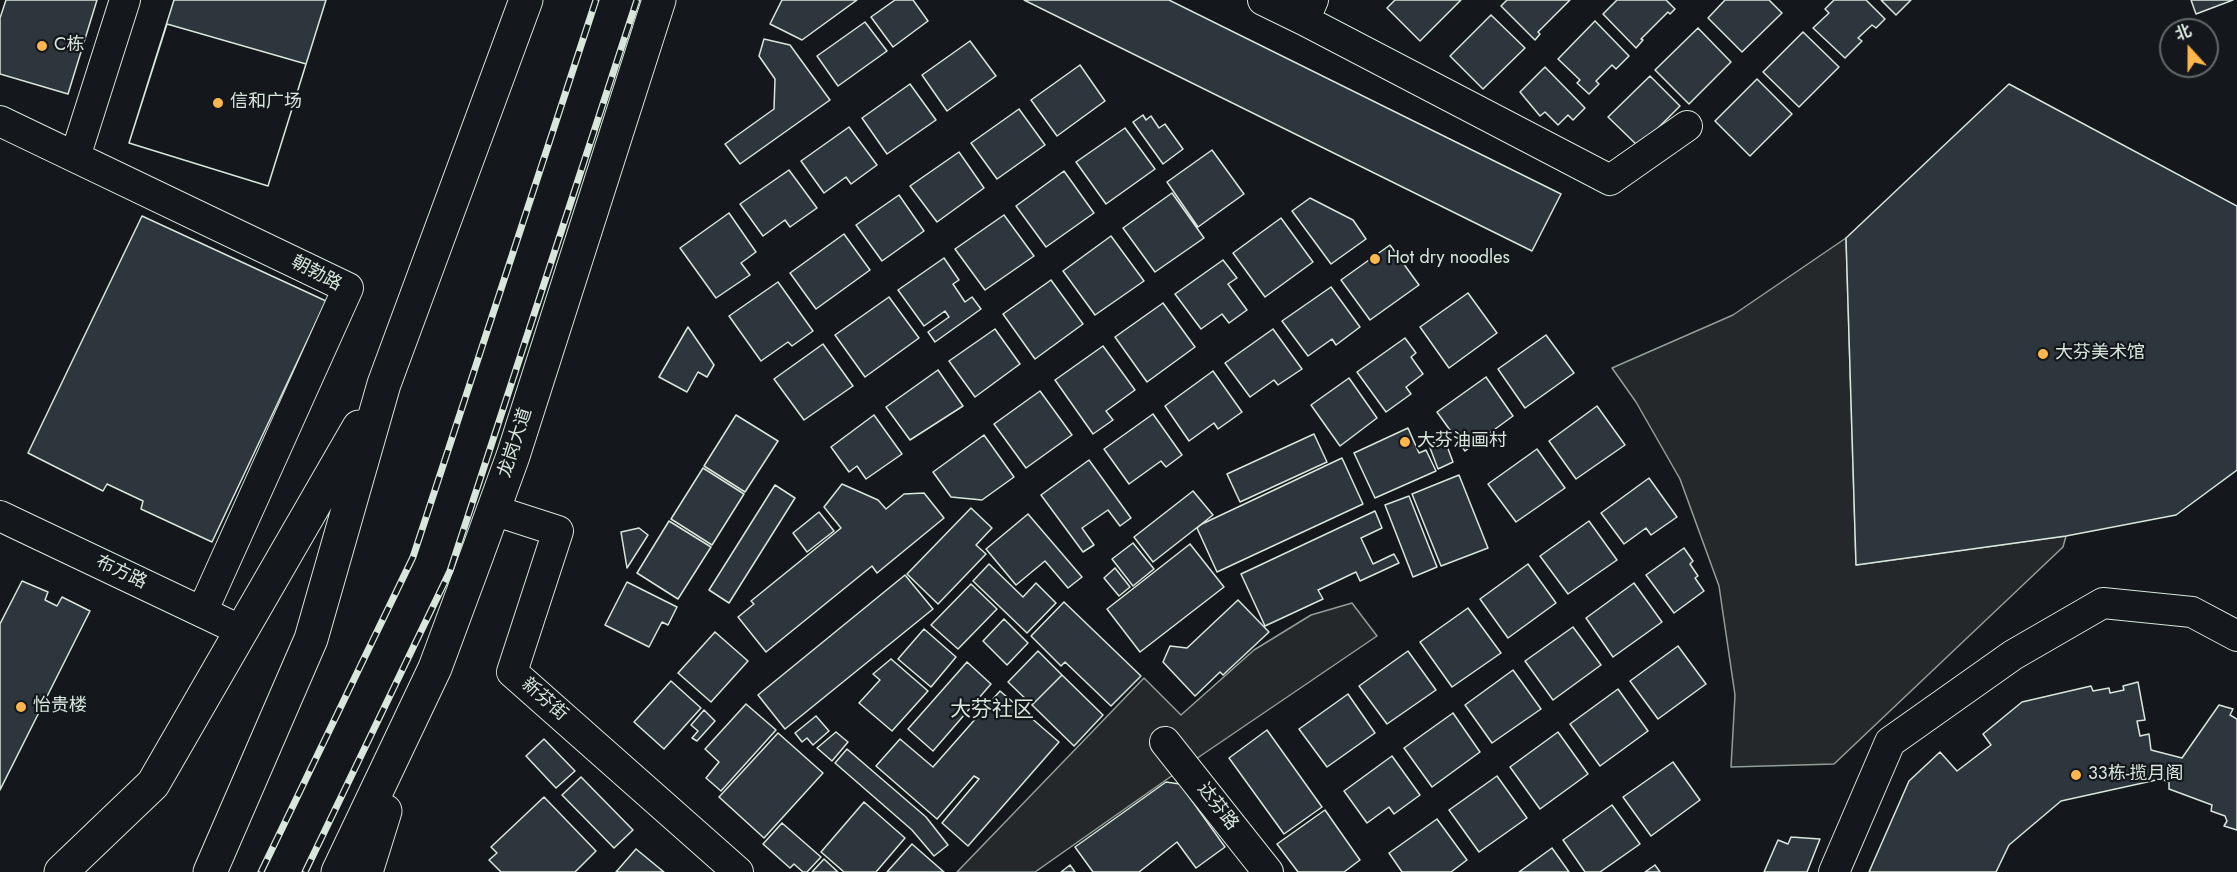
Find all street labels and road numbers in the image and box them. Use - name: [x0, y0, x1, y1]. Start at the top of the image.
- street label: 朝勃路: [287, 252, 345, 296]
- street label: 龙岗大道: [495, 405, 537, 481]
- street label: 布方路: [92, 552, 150, 594]
- street label: 新芬街: [517, 674, 571, 726]
- street label: 达芬路: [1192, 779, 1242, 835]

